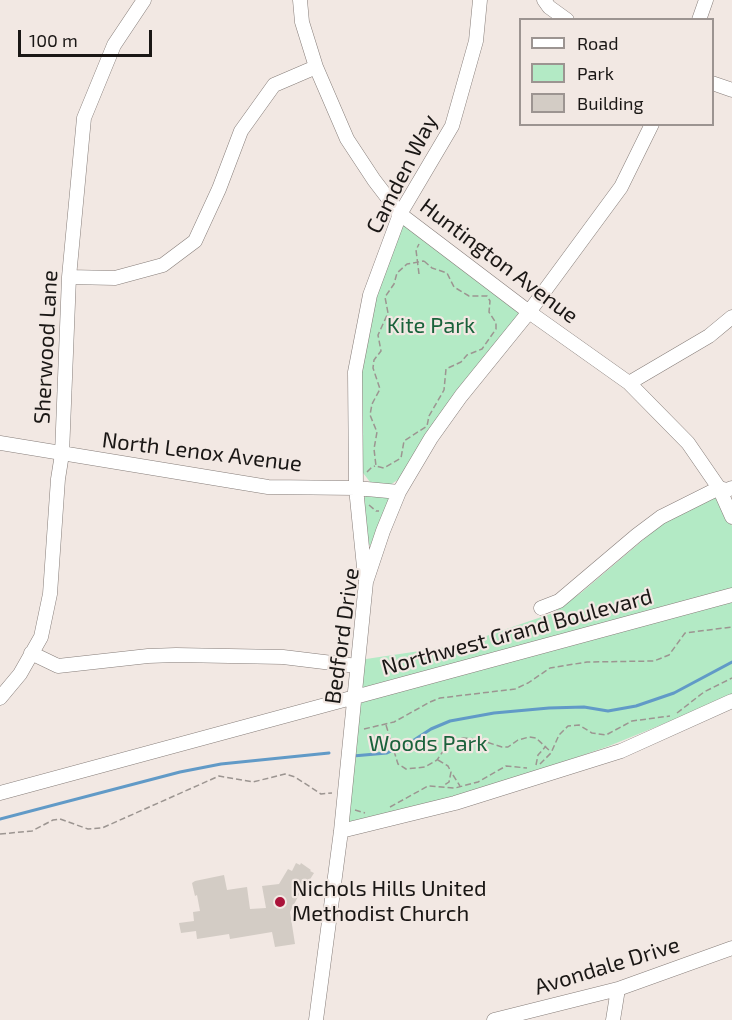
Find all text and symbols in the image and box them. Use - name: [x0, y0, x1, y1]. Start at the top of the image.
- scale bar: [21, 18, 154, 56]
- legend: [519, 18, 714, 126]
- text: 100 m: [29, 29, 78, 51]
- text: Road: [577, 32, 618, 54]
- text: Park: [577, 62, 614, 84]
- text: Building: [577, 92, 644, 114]
- street label: Camden Way: [361, 110, 443, 238]
- street label: Huntington Avenue: [415, 193, 583, 329]
- street label: Sherwood Lane: [29, 269, 63, 425]
- park label: Kite Park: [387, 313, 475, 339]
- street label: North Lenox Avenue: [101, 427, 303, 477]
- street label: Bedford Drive: [319, 566, 365, 706]
- street label: Northwest Grand Boulevard: [379, 583, 655, 681]
- park label: Woods Park: [368, 731, 488, 757]
- place label: Nichols Hills United Methodist Church: [292, 876, 487, 927]
- marker: Nichols Hills United Methodist Church: [273, 895, 287, 909]
- street label: Avondale Drive: [531, 931, 683, 1001]

